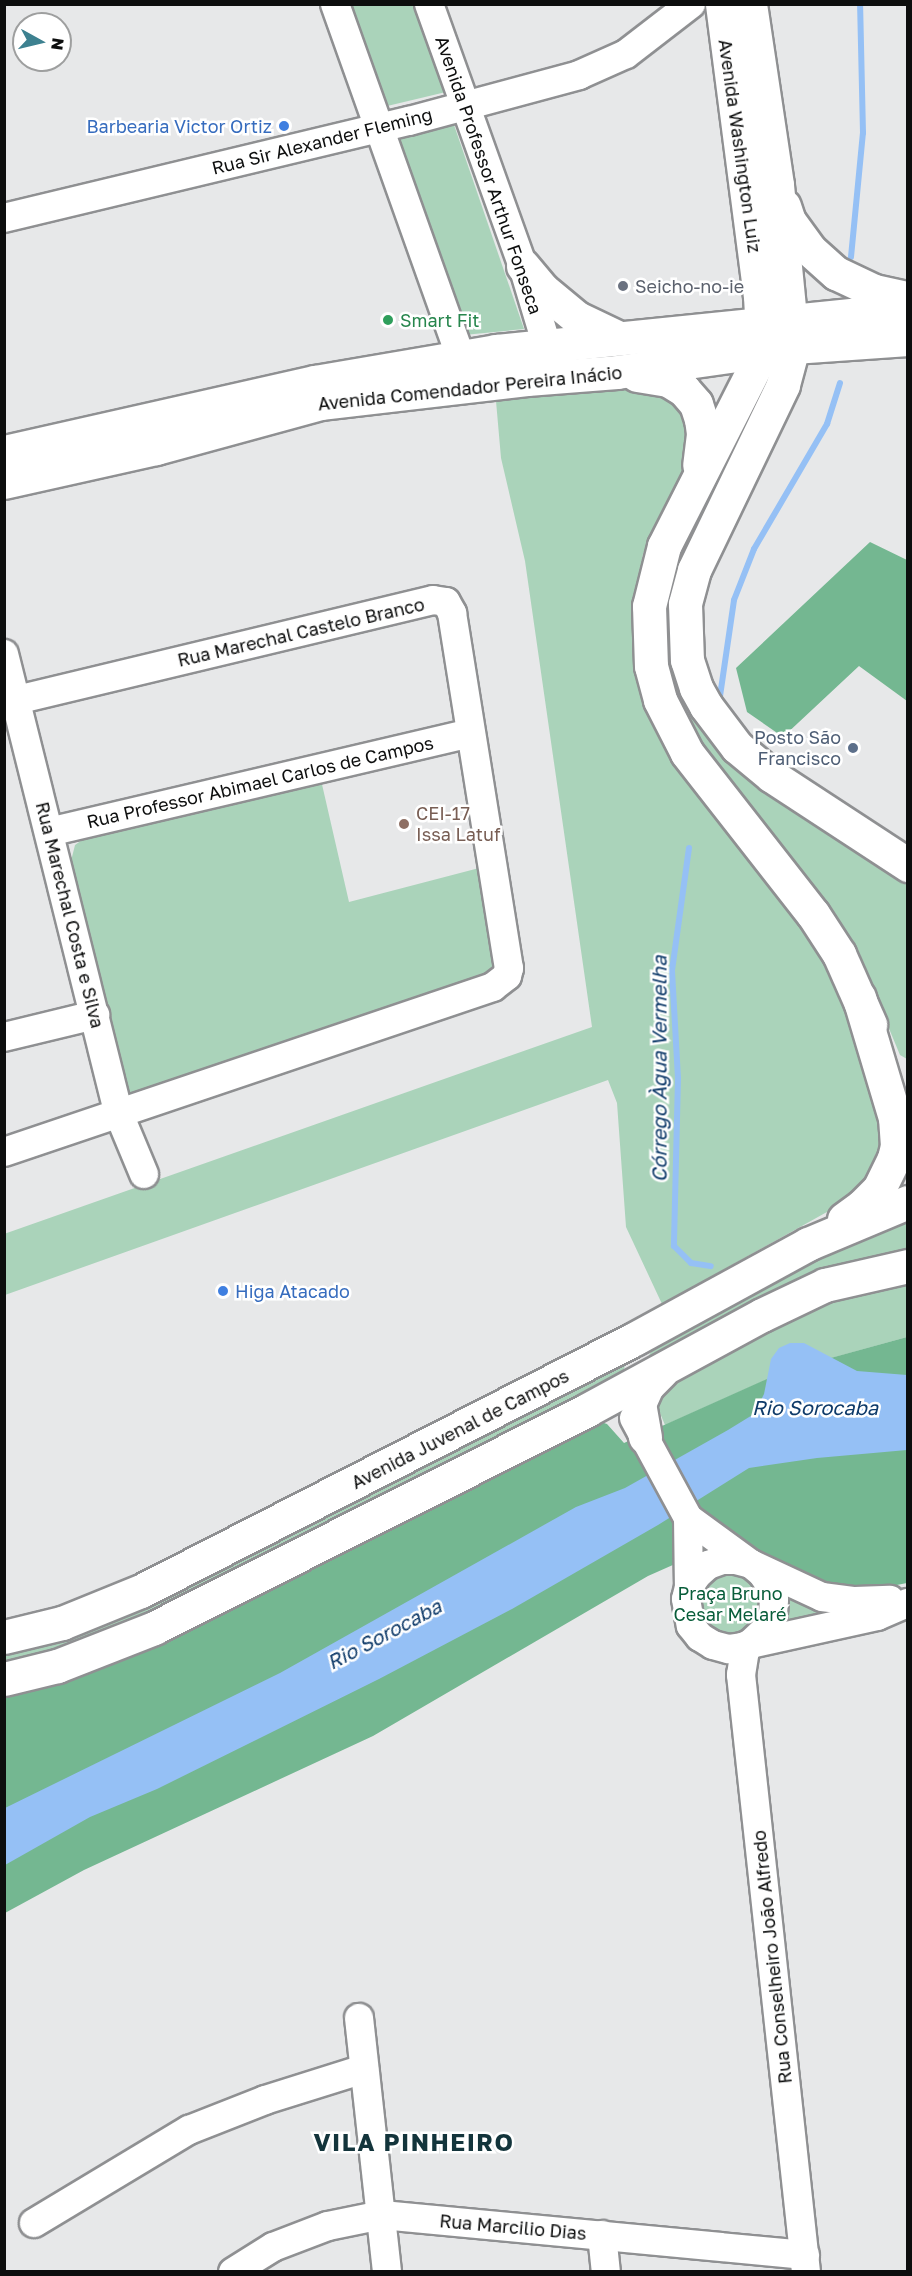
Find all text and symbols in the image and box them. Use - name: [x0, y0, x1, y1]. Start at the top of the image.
- north arrow: [12, 12, 72, 72]
- street label: Avenida Professor Arthur Fonseca: [431, 33, 547, 317]
- text: N: [47, 37, 69, 52]
- street label: Avenida Washington Luiz: [714, 38, 766, 254]
- street label: Rua Sir Alexander Fleming: [210, 103, 434, 179]
- place label: Barbearia Victor Ortiz: [86, 115, 272, 137]
- marker: Barbearia Victor Ortiz: [277, 119, 291, 133]
- place label: Seicho-no-ie: [635, 275, 744, 297]
- marker: Seicho-no-ie: [616, 279, 630, 293]
- place label: Smart Fit: [400, 309, 479, 331]
- marker: Smart Fit: [381, 313, 395, 327]
- street label: Avenida Comendador Pereira Inácio: [317, 361, 623, 415]
- street label: Rua Marechal Castelo Branco: [175, 593, 427, 671]
- place label: Posto São Francisco: [754, 727, 841, 770]
- street label: Rua Professor Abimael Carlos de Campos: [84, 732, 436, 832]
- marker: Posto São Francisco: [846, 741, 860, 755]
- street label: Rua Marechal Costa e Silva: [31, 800, 109, 1030]
- place label: CEI-17 Issa Latuf: [416, 803, 500, 846]
- marker: CEI-17 Issa Latuf: [397, 817, 411, 831]
- water label: Córrego Àgua Vermelha: [647, 956, 671, 1182]
- place label: Higa Atacado: [235, 1280, 350, 1302]
- marker: Higa Atacado: [216, 1284, 230, 1298]
- street label: Avenida Juvenal de Campos: [348, 1365, 572, 1493]
- water label: Rio Sorocaba: [752, 1395, 878, 1419]
- park label: Praça Bruno Cesar Melaré: [673, 1583, 787, 1626]
- water label: Rio Sorocaba: [323, 1594, 445, 1674]
- street label: Rua Conselheiro João Alfredo: [748, 1829, 796, 2085]
- district label: VILA PINHEIRO: [314, 2128, 514, 2156]
- street label: Rua Marcilio Dias: [439, 2210, 587, 2244]

